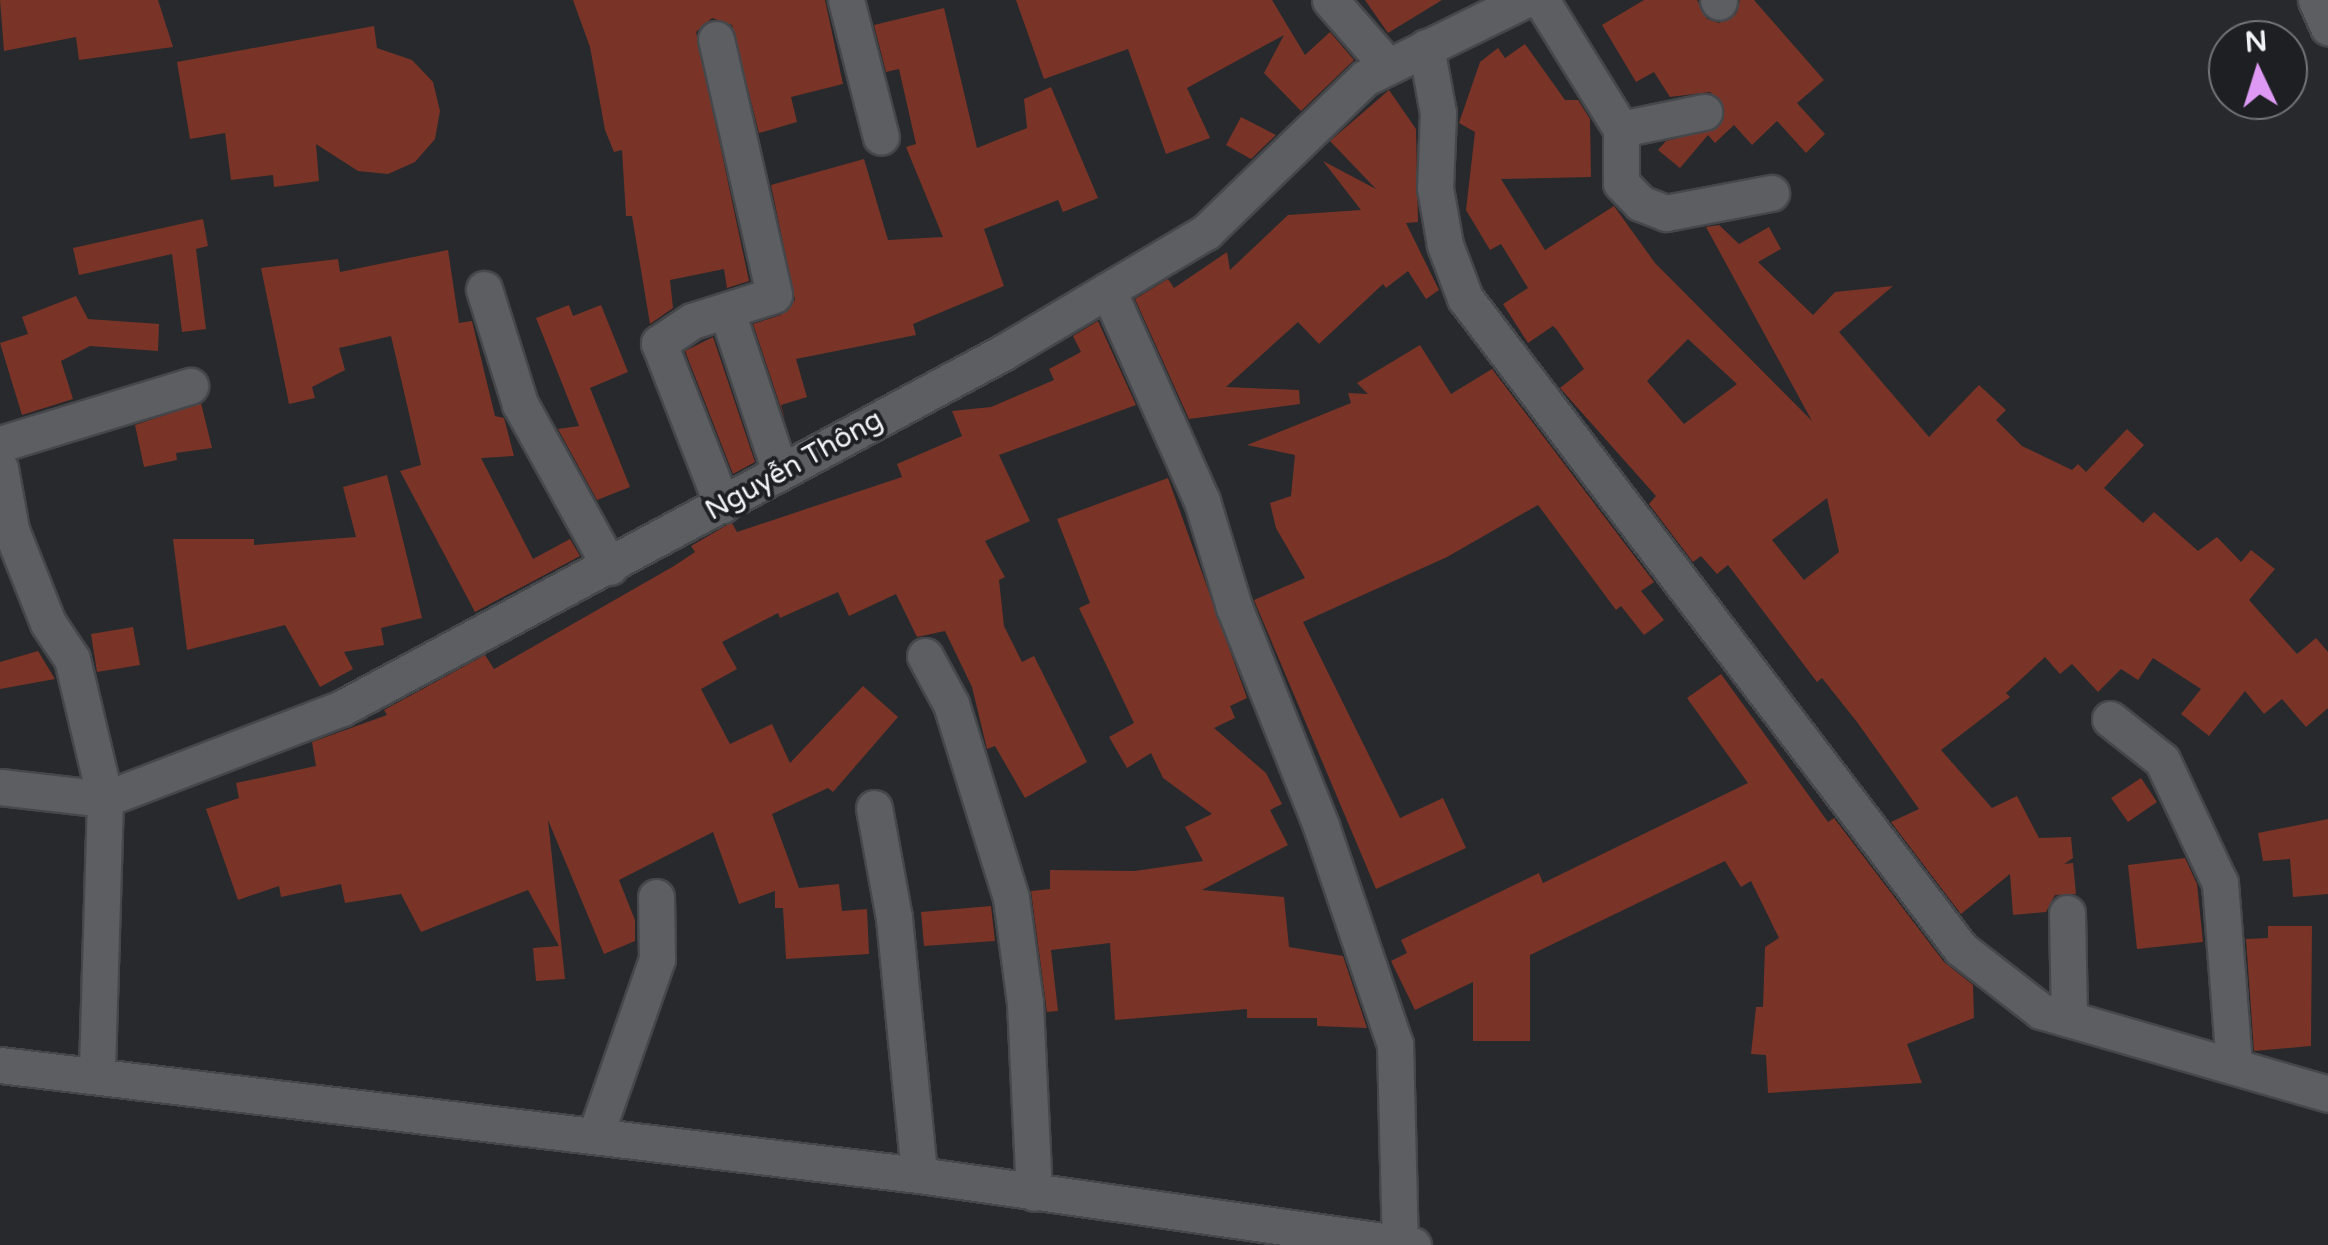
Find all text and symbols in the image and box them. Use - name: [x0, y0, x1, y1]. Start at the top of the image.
- north arrow: [2208, 20, 2308, 120]
- text: N: [2244, 24, 2268, 60]
- street label: Nguyễn Thông: [699, 402, 889, 528]

